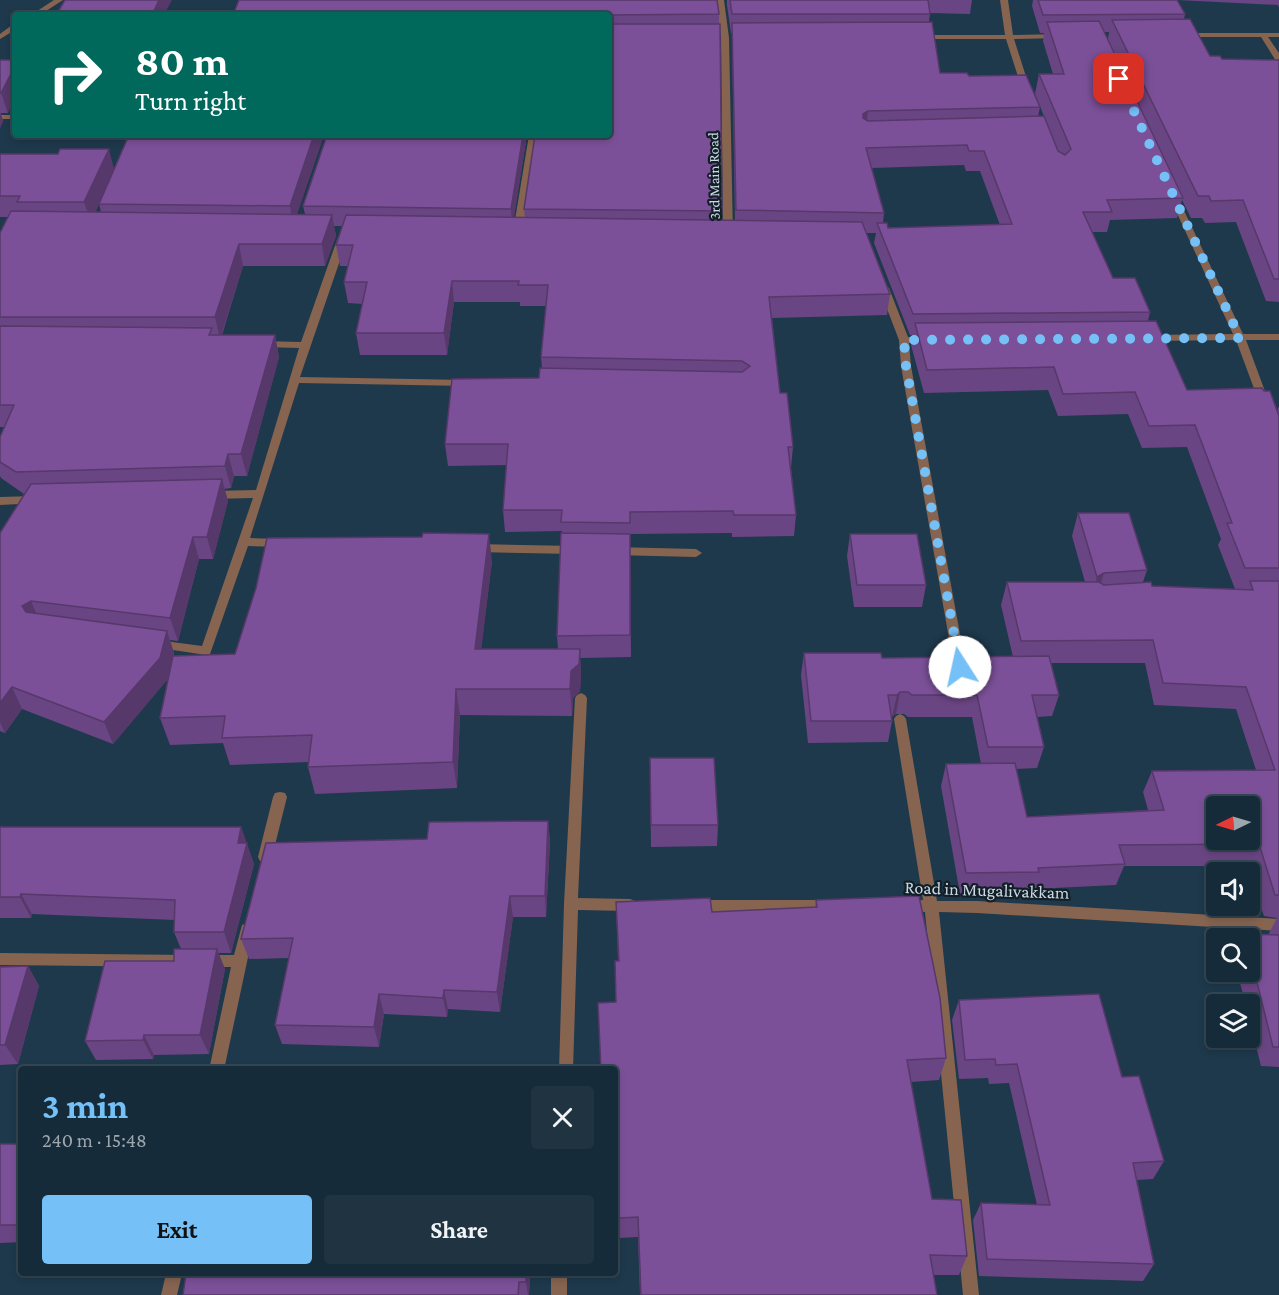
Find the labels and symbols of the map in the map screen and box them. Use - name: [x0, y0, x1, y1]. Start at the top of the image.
- pin: [1093, 53, 1144, 104]
- street label: 3rd Main Road: [705, 132, 723, 220]
- position arrow: [928, 635, 992, 699]
- north arrow: [1206, 796, 1260, 850]
- street label: Road in Mugalivakkam: [904, 877, 1070, 903]

